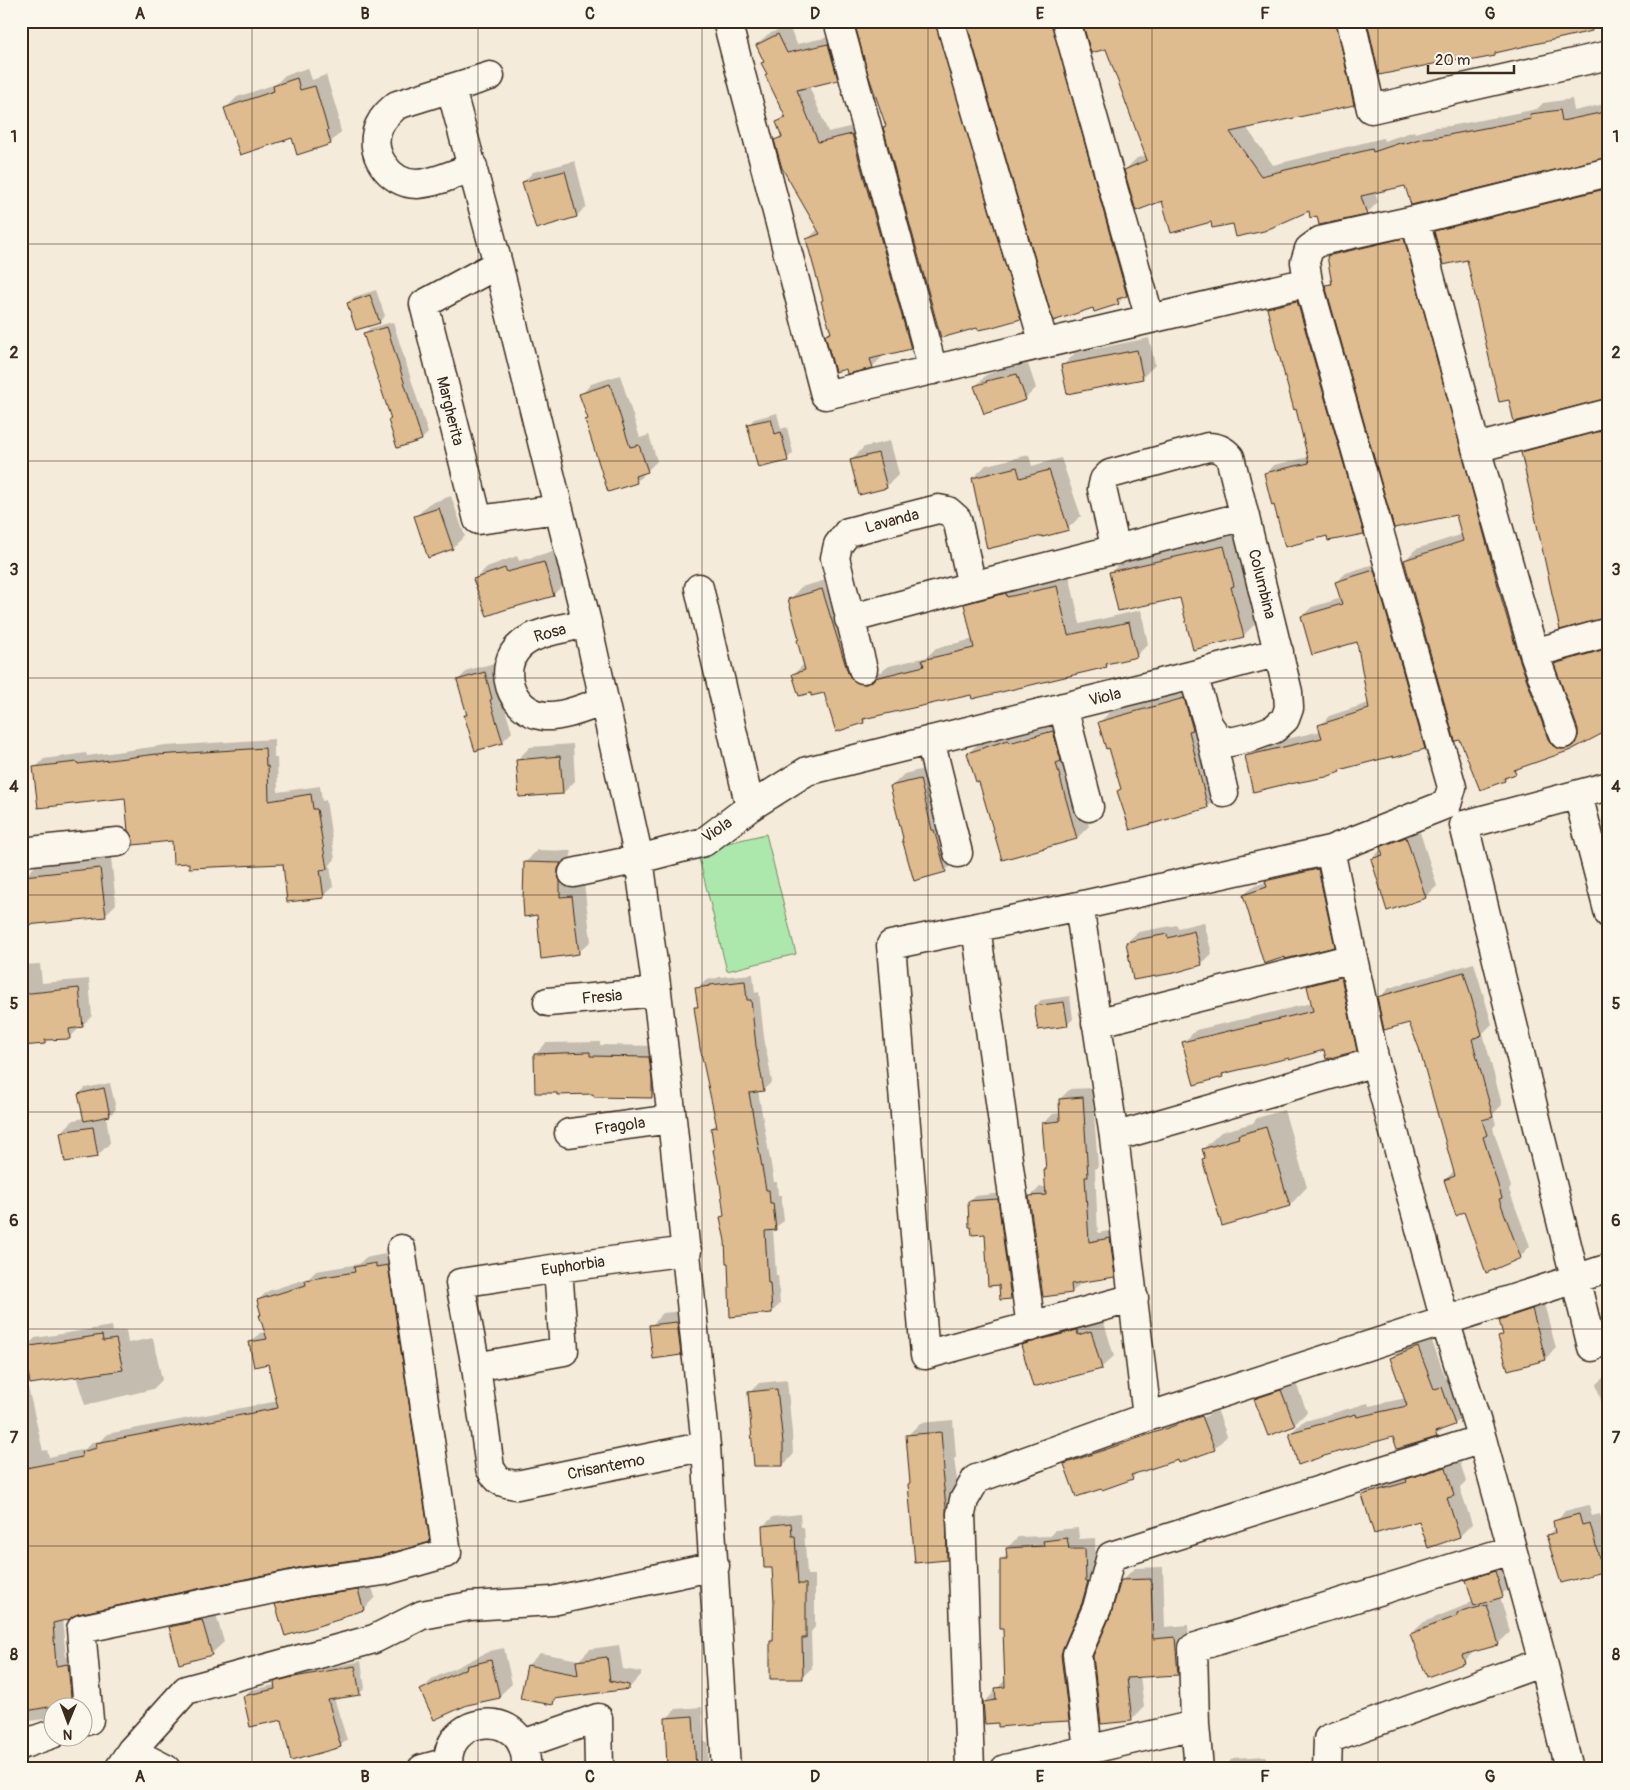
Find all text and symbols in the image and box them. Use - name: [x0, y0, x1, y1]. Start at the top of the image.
- text: A: [135, 4, 146, 24]
- text: B: [360, 4, 370, 24]
- text: C: [585, 4, 595, 24]
- text: D: [810, 4, 820, 24]
- text: E: [1036, 4, 1045, 24]
- text: F: [1260, 4, 1270, 24]
- text: G: [1485, 4, 1496, 24]
- scale bar: [1428, 42, 1514, 74]
- text: 20 m: [1435, 51, 1470, 70]
- text: 1: [11, 127, 17, 147]
- text: 1: [1613, 127, 1619, 147]
- text: 2: [10, 343, 19, 363]
- text: 2: [1612, 343, 1621, 363]
- street label: Margherita: [432, 374, 468, 448]
- street label: Lavanda: [863, 504, 921, 538]
- street label: Columbina: [1244, 547, 1280, 621]
- text: 3: [10, 560, 19, 580]
- text: 3: [1612, 560, 1621, 580]
- street label: Rosa: [532, 619, 568, 647]
- street label: Viola: [1087, 683, 1123, 711]
- text: 4: [9, 777, 19, 797]
- text: 4: [1611, 777, 1621, 797]
- street label: Viola: [698, 813, 736, 847]
- street label: Fresia: [581, 985, 623, 1009]
- text: 5: [10, 994, 19, 1014]
- text: 5: [1612, 994, 1621, 1014]
- street label: Fragola: [594, 1113, 646, 1139]
- text: 6: [9, 1211, 19, 1231]
- text: 6: [1611, 1211, 1621, 1231]
- street label: Euphorbia: [540, 1252, 606, 1280]
- text: 7: [10, 1428, 19, 1448]
- text: 7: [1612, 1428, 1621, 1448]
- street label: Crisantemo: [566, 1450, 647, 1484]
- text: 8: [10, 1645, 18, 1665]
- text: 8: [1612, 1645, 1620, 1665]
- north arrow: [42, 1698, 92, 1748]
- text: N: [63, 1726, 73, 1743]
- text: A: [135, 1767, 146, 1787]
- text: B: [360, 1767, 370, 1787]
- text: C: [585, 1767, 595, 1787]
- text: D: [810, 1767, 820, 1787]
- text: E: [1036, 1767, 1045, 1787]
- text: F: [1260, 1767, 1270, 1787]
- text: G: [1485, 1767, 1496, 1787]

